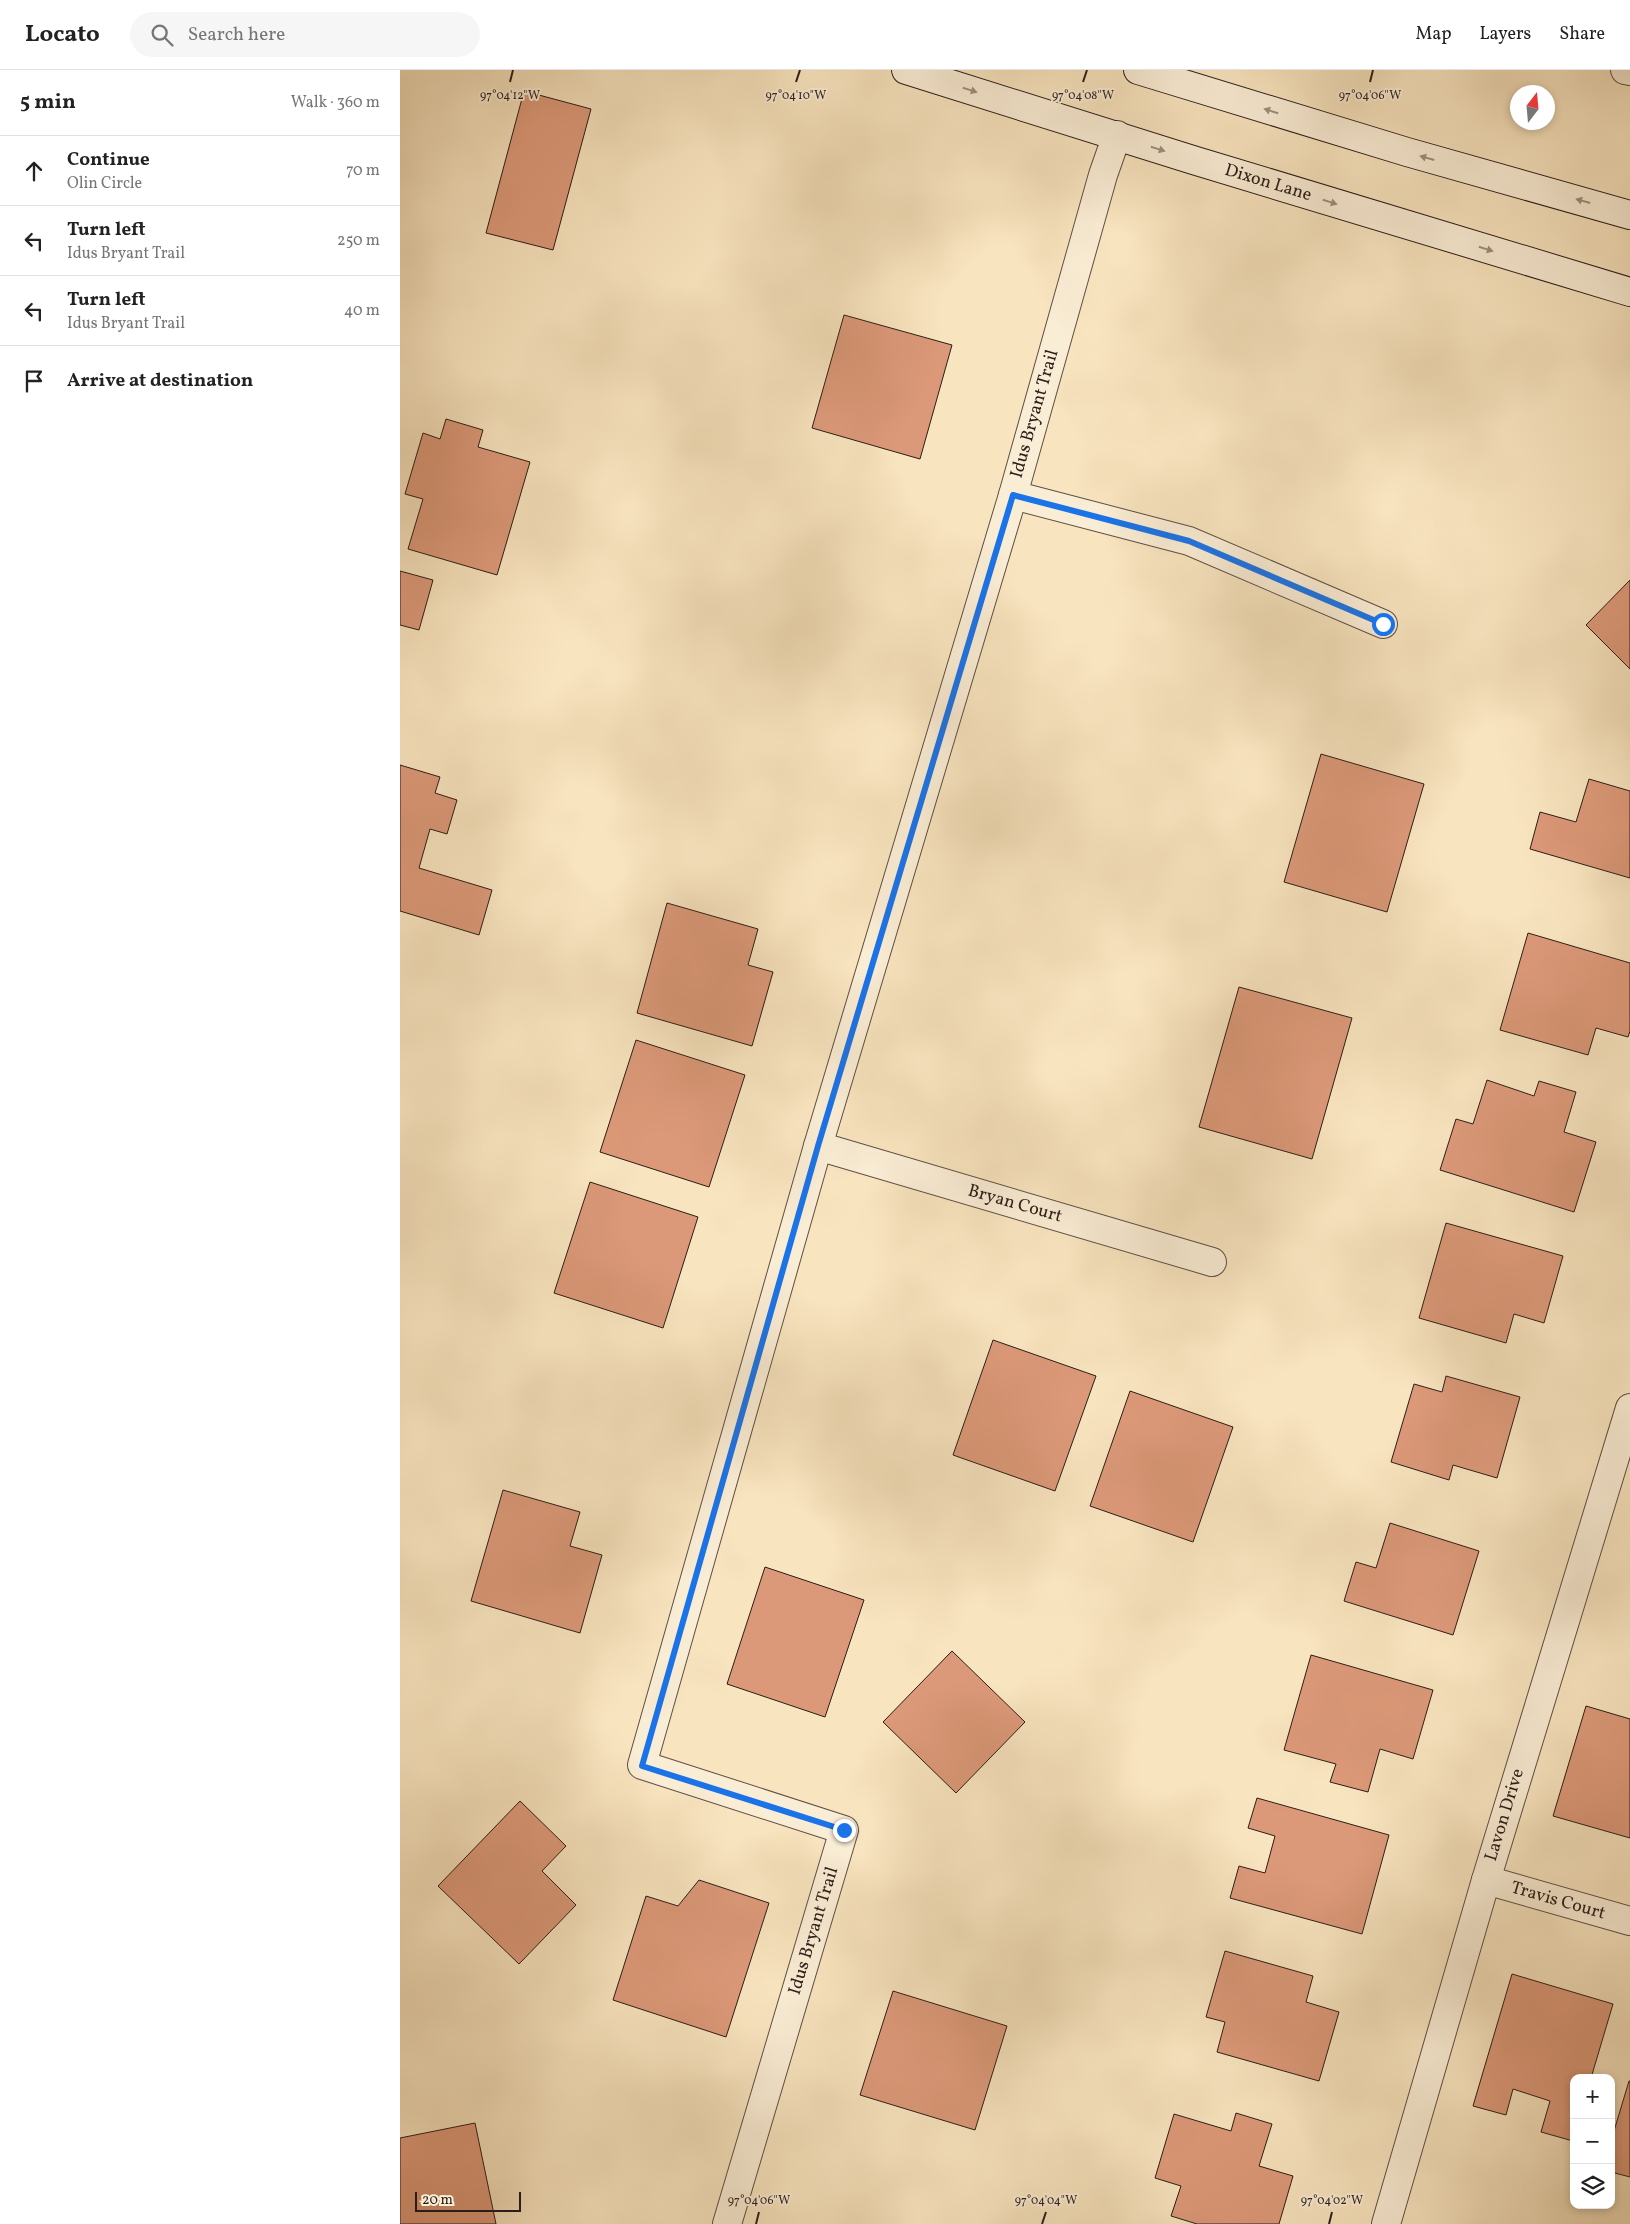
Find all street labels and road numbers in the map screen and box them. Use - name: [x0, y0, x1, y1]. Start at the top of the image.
- street label: Dixon Lane: [1221, 158, 1315, 208]
- street label: Idus Bryant Trail: [1005, 347, 1065, 481]
- street label: Bryan Court: [965, 1179, 1065, 1229]
- street label: Lavon Drive: [1479, 1766, 1531, 1864]
- street label: Idus Bryant Trail: [783, 1864, 845, 1998]
- street label: Travis Court: [1508, 1876, 1608, 1926]

